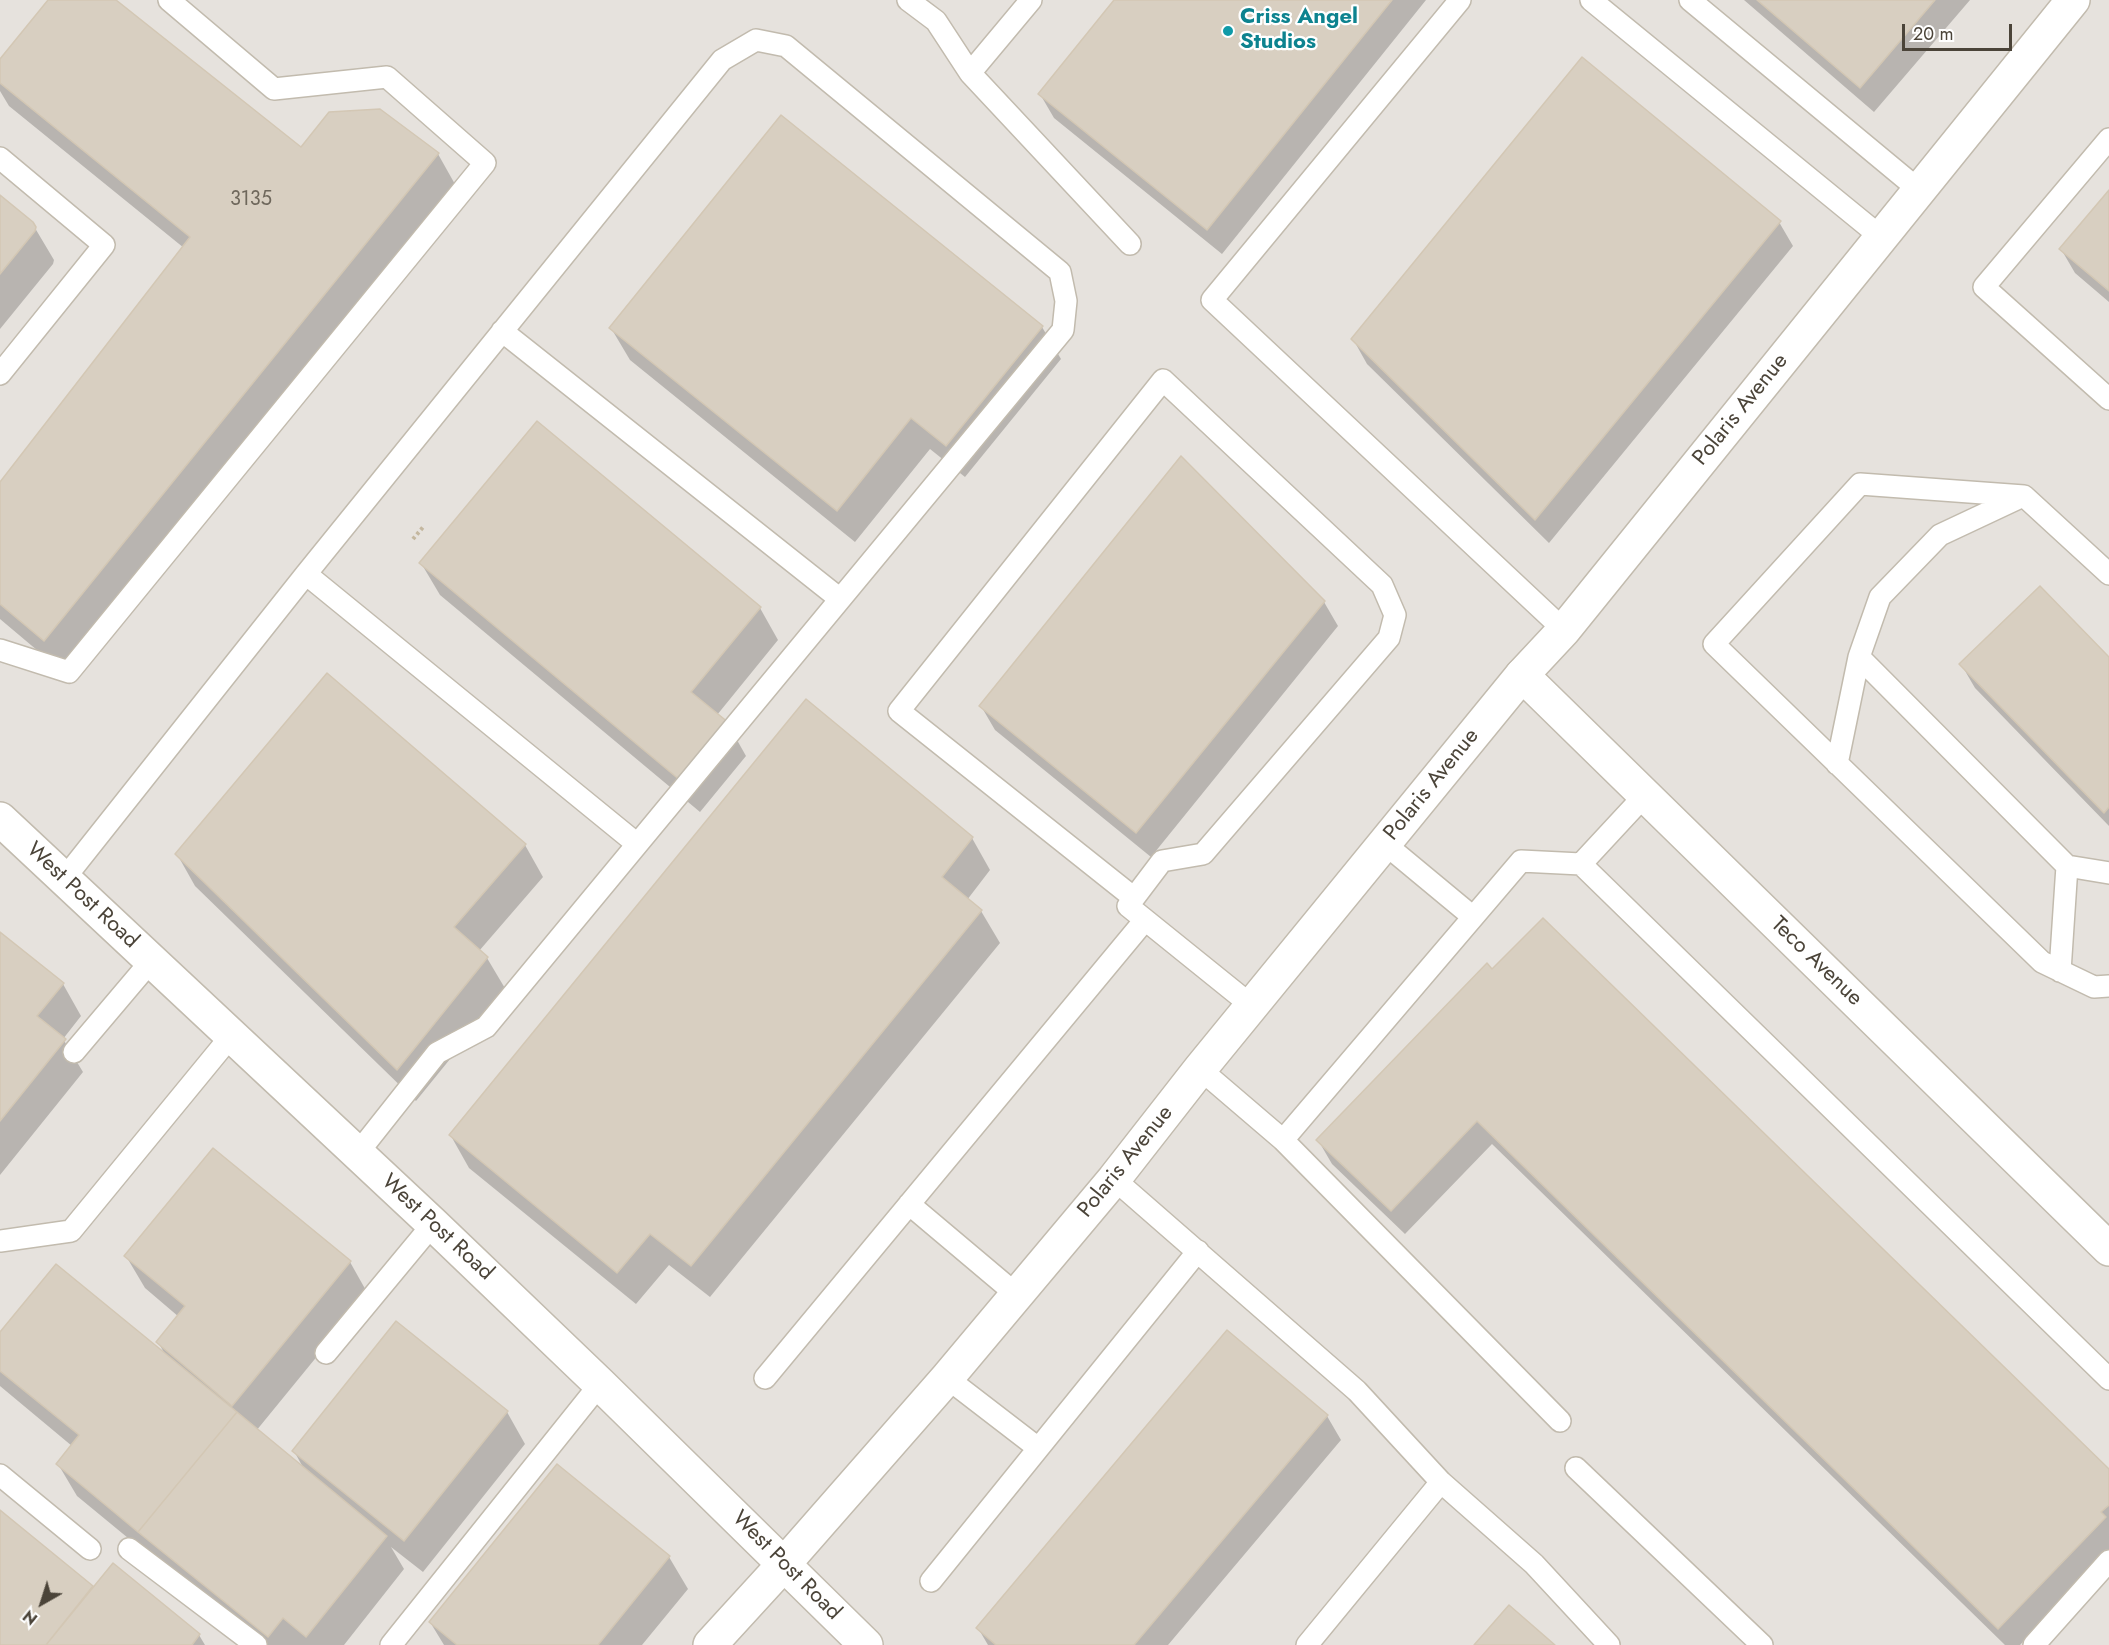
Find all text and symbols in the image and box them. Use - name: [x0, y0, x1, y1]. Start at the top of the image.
- place label: Criss Angel Studios: [1240, 5, 1358, 56]
- scale bar: [1905, 12, 2014, 50]
- text: 20 m: [1913, 21, 1953, 47]
- marker: Criss Angel Studios: [1221, 24, 1235, 38]
- house number: 3135: [230, 188, 272, 212]
- street label: Polaris Avenue: [1688, 349, 1794, 471]
- street label: Polaris Avenue: [1379, 724, 1485, 846]
- street label: West Post Road: [20, 837, 144, 955]
- street label: Teco Avenue: [1765, 912, 1867, 1012]
- street label: Polaris Avenue: [1073, 1101, 1179, 1223]
- street label: West Post Road: [375, 1169, 499, 1287]
- street label: West Post Road: [726, 1506, 846, 1626]
- north arrow: [12, 1573, 72, 1633]
- text: N: [18, 1604, 43, 1630]

